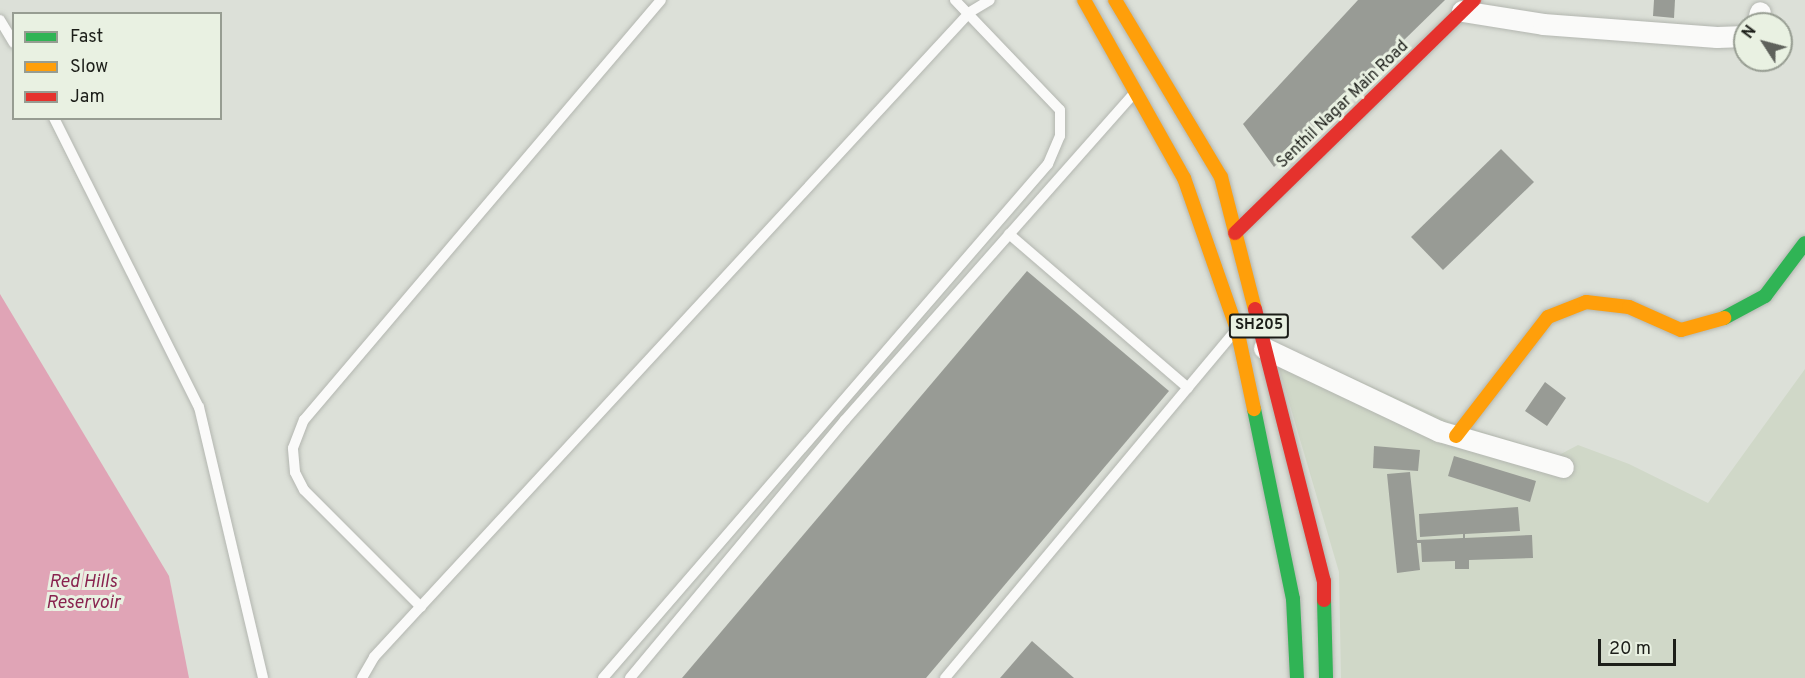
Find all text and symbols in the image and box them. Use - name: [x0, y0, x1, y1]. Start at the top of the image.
- legend: [12, 12, 222, 120]
- north arrow: [1733, 12, 1793, 72]
- text: N: [1739, 22, 1762, 43]
- text: Fast: [70, 26, 103, 49]
- street label: Senthil Nagar Main Road: [1273, 37, 1413, 173]
- text: Slow: [70, 56, 108, 79]
- text: Jam: [70, 86, 105, 109]
- road number: SH205: [1228, 314, 1290, 338]
- water label: Red Hills Reservoir: [46, 573, 120, 616]
- scale bar: [1601, 627, 1679, 665]
- text: 20 m: [1609, 638, 1651, 661]

